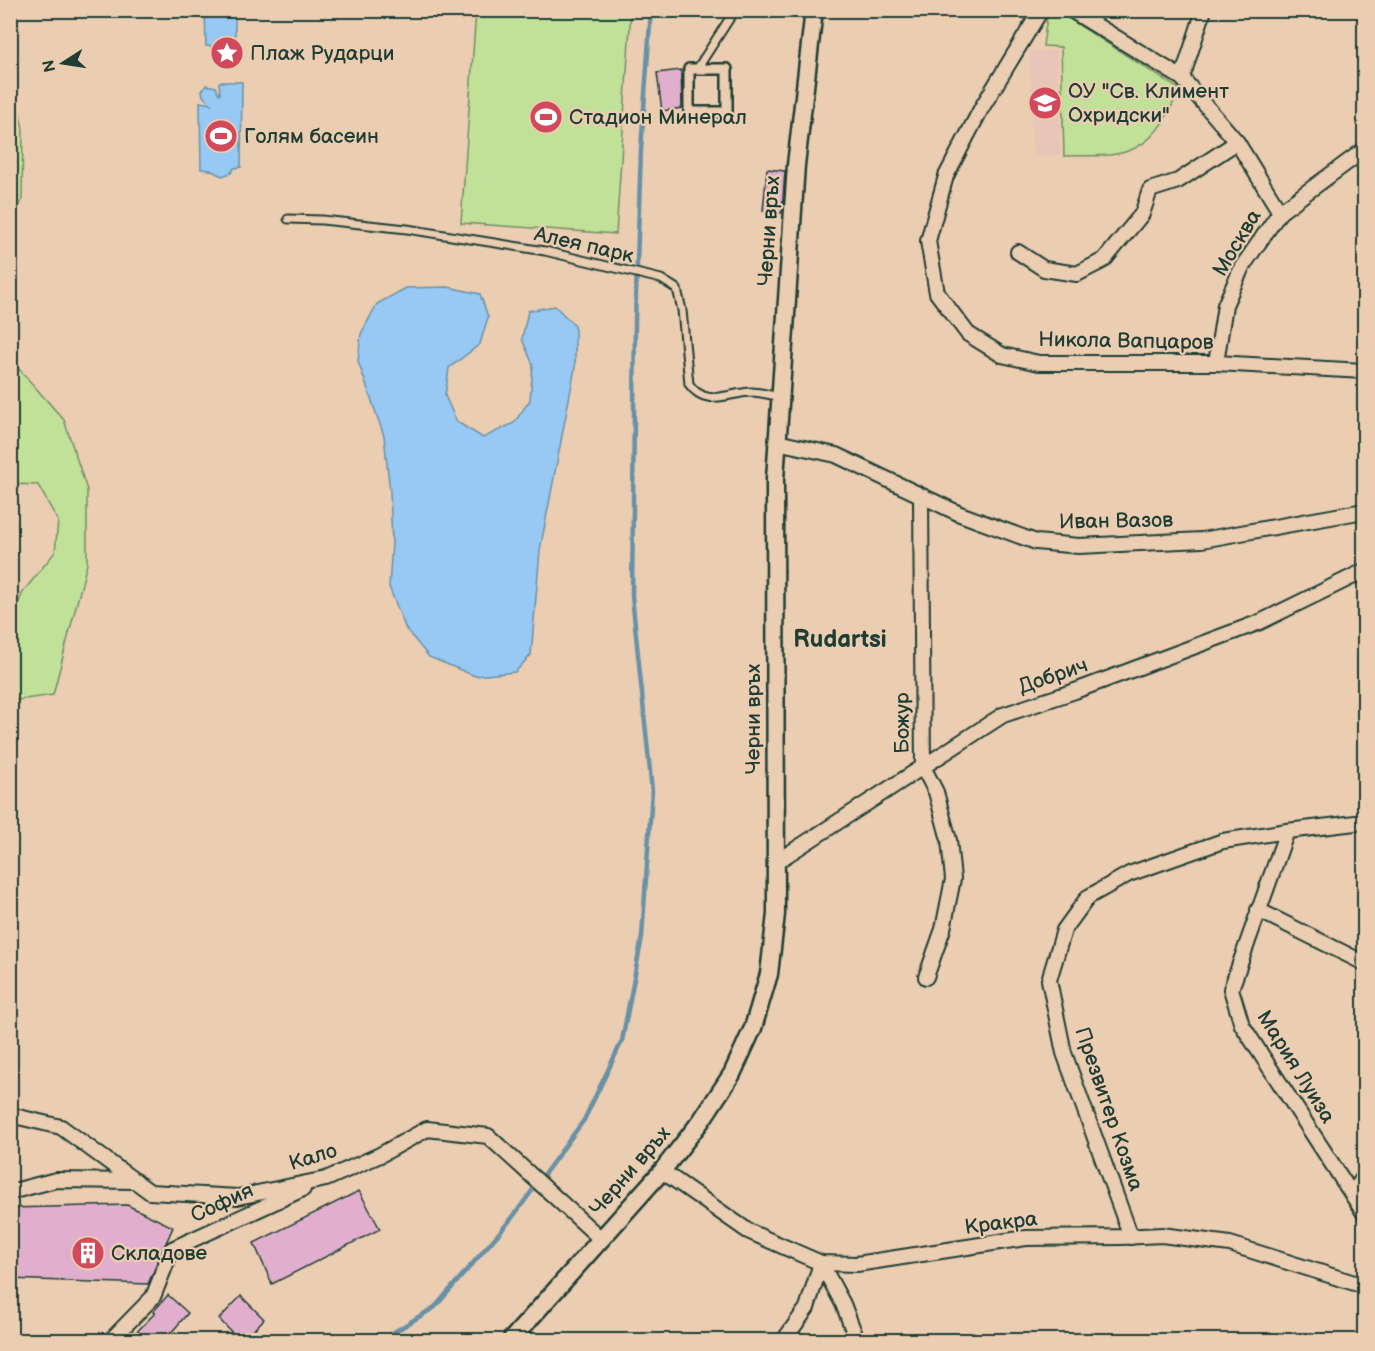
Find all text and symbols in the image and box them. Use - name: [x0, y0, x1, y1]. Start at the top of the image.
- north arrow: [33, 33, 93, 93]
- place icon: Плаж Рударци: [209, 35, 245, 71]
- place label: Плаж Рударци: [250, 41, 394, 66]
- text: N: [39, 58, 60, 74]
- place label: ОУ "Св. Климент Охридски": [1068, 79, 1229, 128]
- school or university icon: ОУ "Св. Климент Охридски": [1027, 85, 1063, 121]
- sports icon: Стадион Минерал: [528, 99, 564, 135]
- place label: Стадион Минерал: [569, 105, 747, 130]
- sports icon: Голям басеин: [203, 118, 239, 154]
- place label: Голям басеин: [244, 124, 379, 149]
- street label: Черни връх: [753, 175, 785, 287]
- street label: Москва: [1207, 205, 1267, 281]
- street label: Алея парк: [531, 221, 636, 269]
- street label: Никола Вапцаров: [1038, 327, 1214, 355]
- street label: Иван Вазов: [1059, 508, 1173, 534]
- district label: Rudartsi: [793, 625, 887, 654]
- street label: Добрич: [1015, 652, 1091, 700]
- street label: Черни връх: [741, 663, 766, 774]
- street label: Божур: [890, 692, 915, 754]
- street label: Мария Луиза: [1251, 1006, 1341, 1128]
- street label: Презвитер Козма: [1069, 1024, 1149, 1195]
- street label: Черни връх: [584, 1121, 676, 1221]
- street label: Кало: [286, 1138, 340, 1176]
- street label: София: [187, 1178, 257, 1228]
- street label: Кракра: [963, 1206, 1039, 1240]
- building icon: Складове: [70, 1235, 106, 1271]
- place label: Складове: [111, 1241, 207, 1266]

